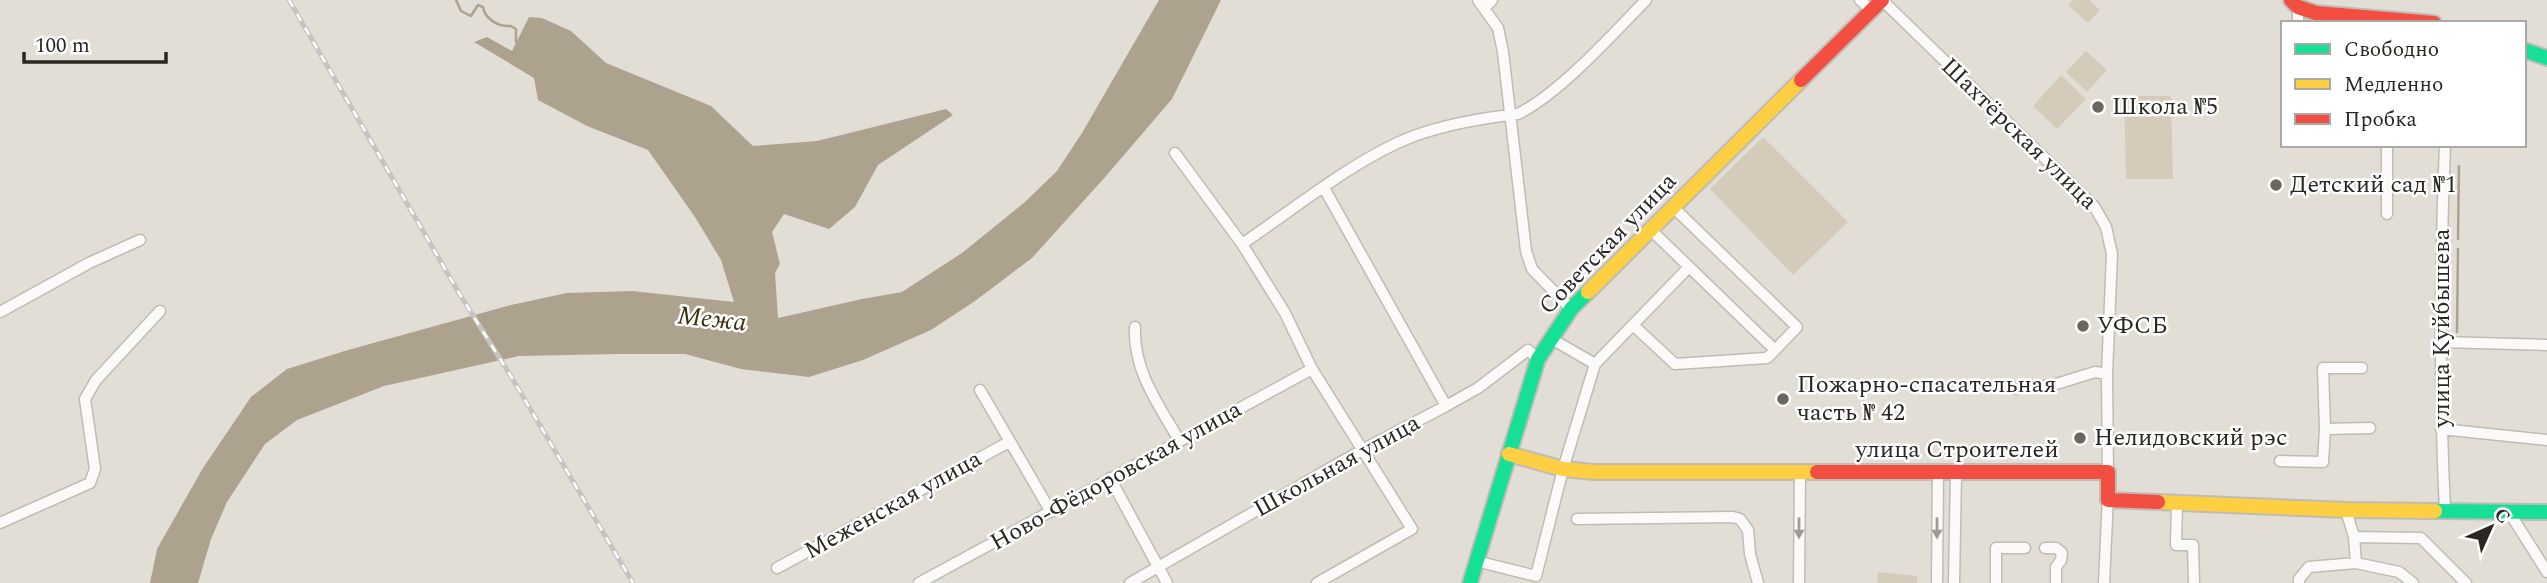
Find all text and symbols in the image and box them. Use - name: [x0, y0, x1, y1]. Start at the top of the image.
- scale bar: [24, 21, 166, 65]
- legend: [2281, 21, 2526, 147]
- text: 100 m: [35, 30, 90, 62]
- text: Свободно: [2344, 34, 2439, 66]
- street label: Шахтёрская улица: [1932, 50, 2106, 219]
- text: Медленно: [2344, 69, 2443, 101]
- place label: Школа №5: [2112, 89, 2218, 125]
- marker: Школа №5: [2090, 99, 2106, 115]
- text: Пробка: [2344, 104, 2418, 136]
- street label: Советская улица: [1531, 165, 1686, 323]
- place label: Детский сад №1: [2290, 167, 2457, 203]
- marker: Детский сад №1: [2268, 177, 2284, 193]
- street label: улица Куйбышева: [2424, 228, 2460, 429]
- water label: Межа: [675, 295, 749, 343]
- place label: УФСБ: [2097, 308, 2168, 344]
- marker: УФСБ: [2075, 318, 2091, 334]
- place label: Пожарно-спасательная часть № 42: [1797, 367, 2056, 431]
- marker: Пожарно-спасательная часть № 42: [1775, 391, 1791, 407]
- street label: Ново-Фёдоровская улица: [984, 392, 1249, 560]
- street label: Школьная улица: [1247, 405, 1427, 527]
- place label: Нелидовский рэс: [2094, 420, 2287, 456]
- marker: Нелидовский рэс: [2072, 430, 2088, 446]
- street label: улица Строителей: [1854, 432, 2059, 468]
- street label: Меженская улица: [798, 441, 989, 569]
- north arrow: [2456, 492, 2526, 562]
- text: С: [2487, 501, 2517, 531]
- one-way arrow: [1931, 517, 1943, 539]
- one-way arrow: [1793, 518, 1805, 540]

